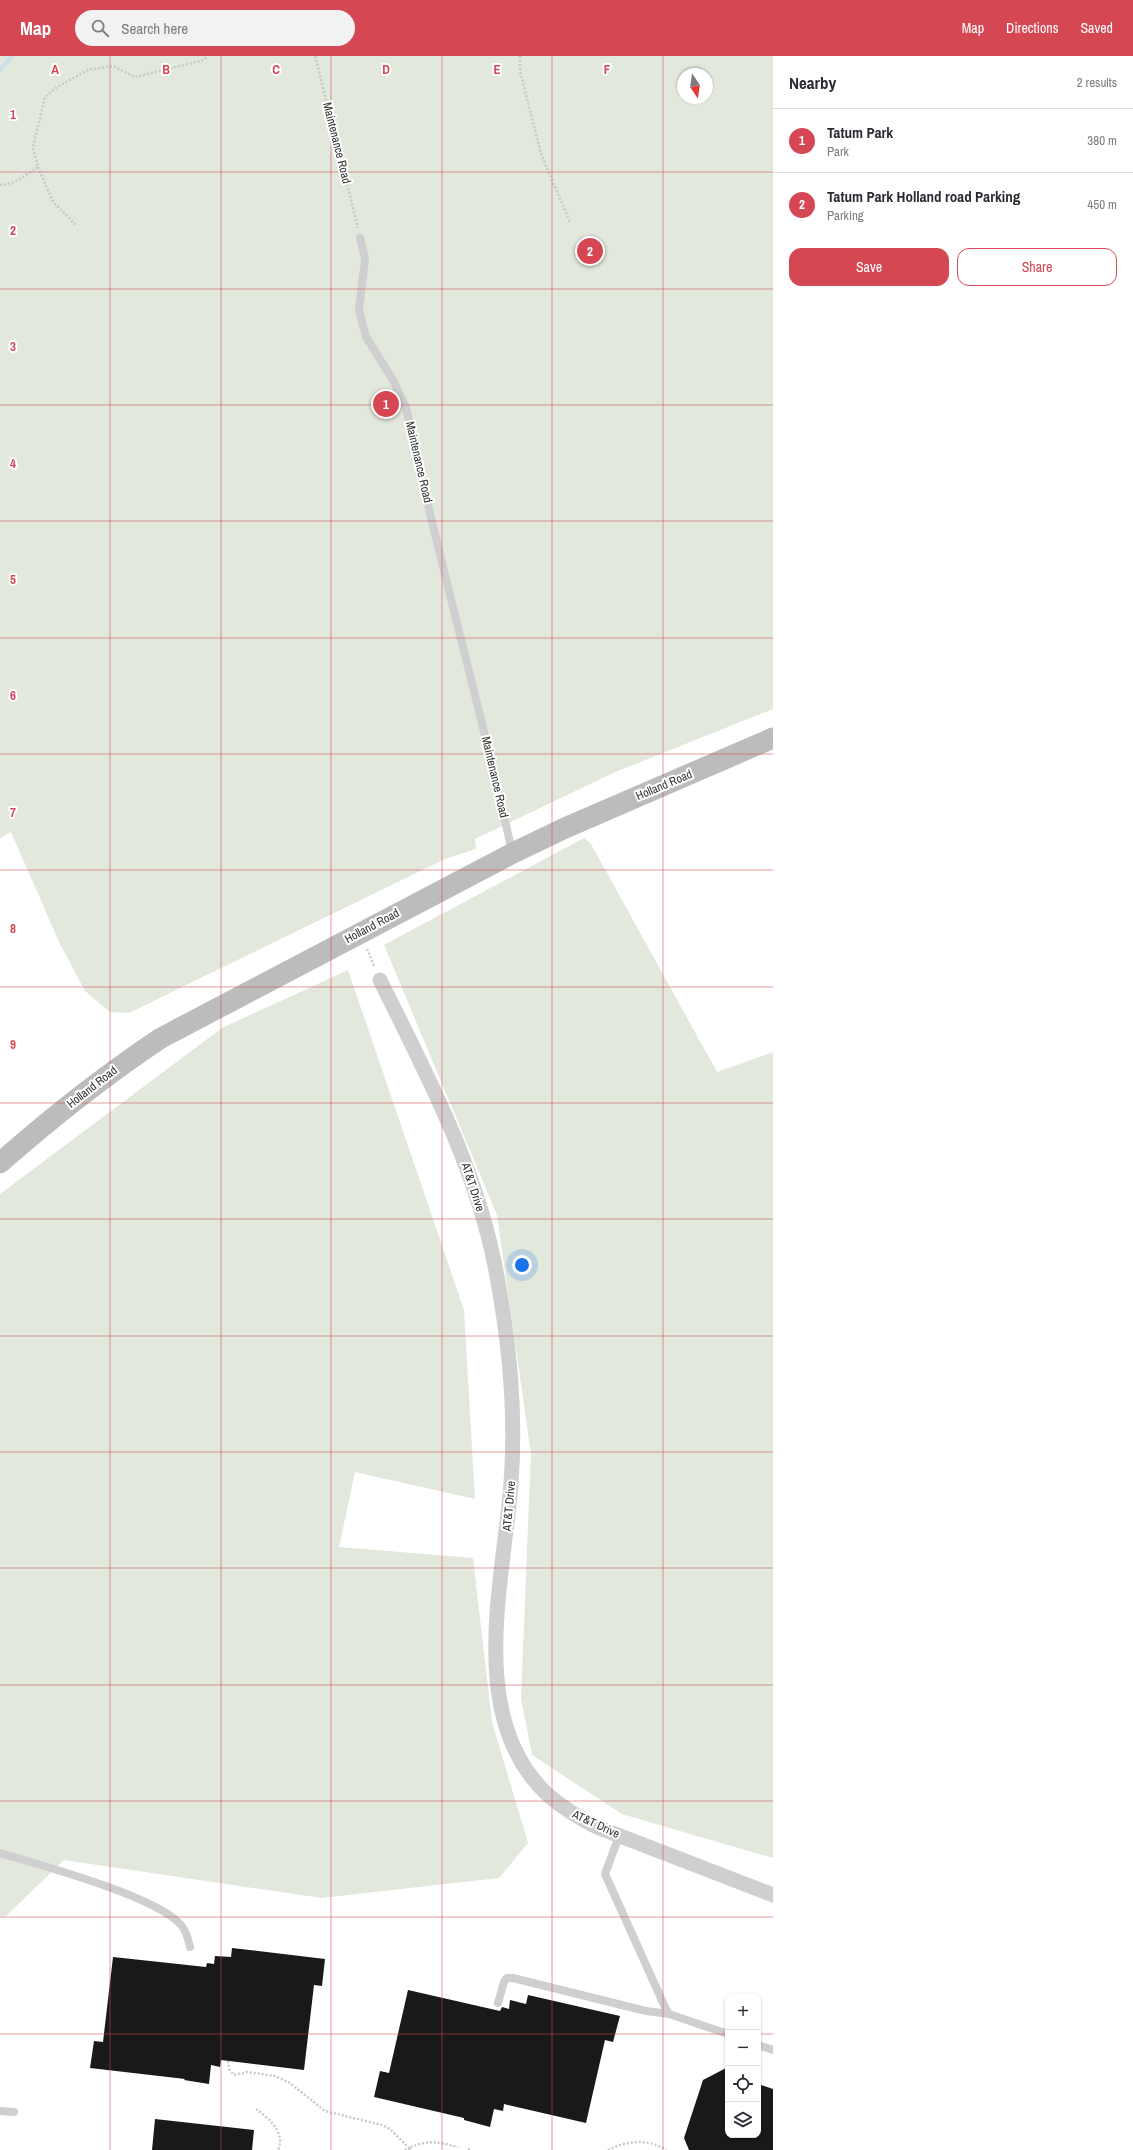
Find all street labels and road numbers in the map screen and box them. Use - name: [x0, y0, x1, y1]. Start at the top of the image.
- street label: Maintenance Road: [319, 101, 355, 185]
- street label: Maintenance Road: [402, 420, 436, 504]
- street label: Maintenance Road: [478, 735, 512, 819]
- street label: Holland Road: [633, 766, 695, 804]
- street label: Holland Road: [342, 905, 402, 947]
- street label: Holland Road: [64, 1062, 120, 1112]
- street label: AT&T Drive: [457, 1160, 488, 1213]
- street label: AT&T Drive: [499, 1480, 519, 1533]
- street label: AT&T Drive: [569, 1806, 622, 1842]

